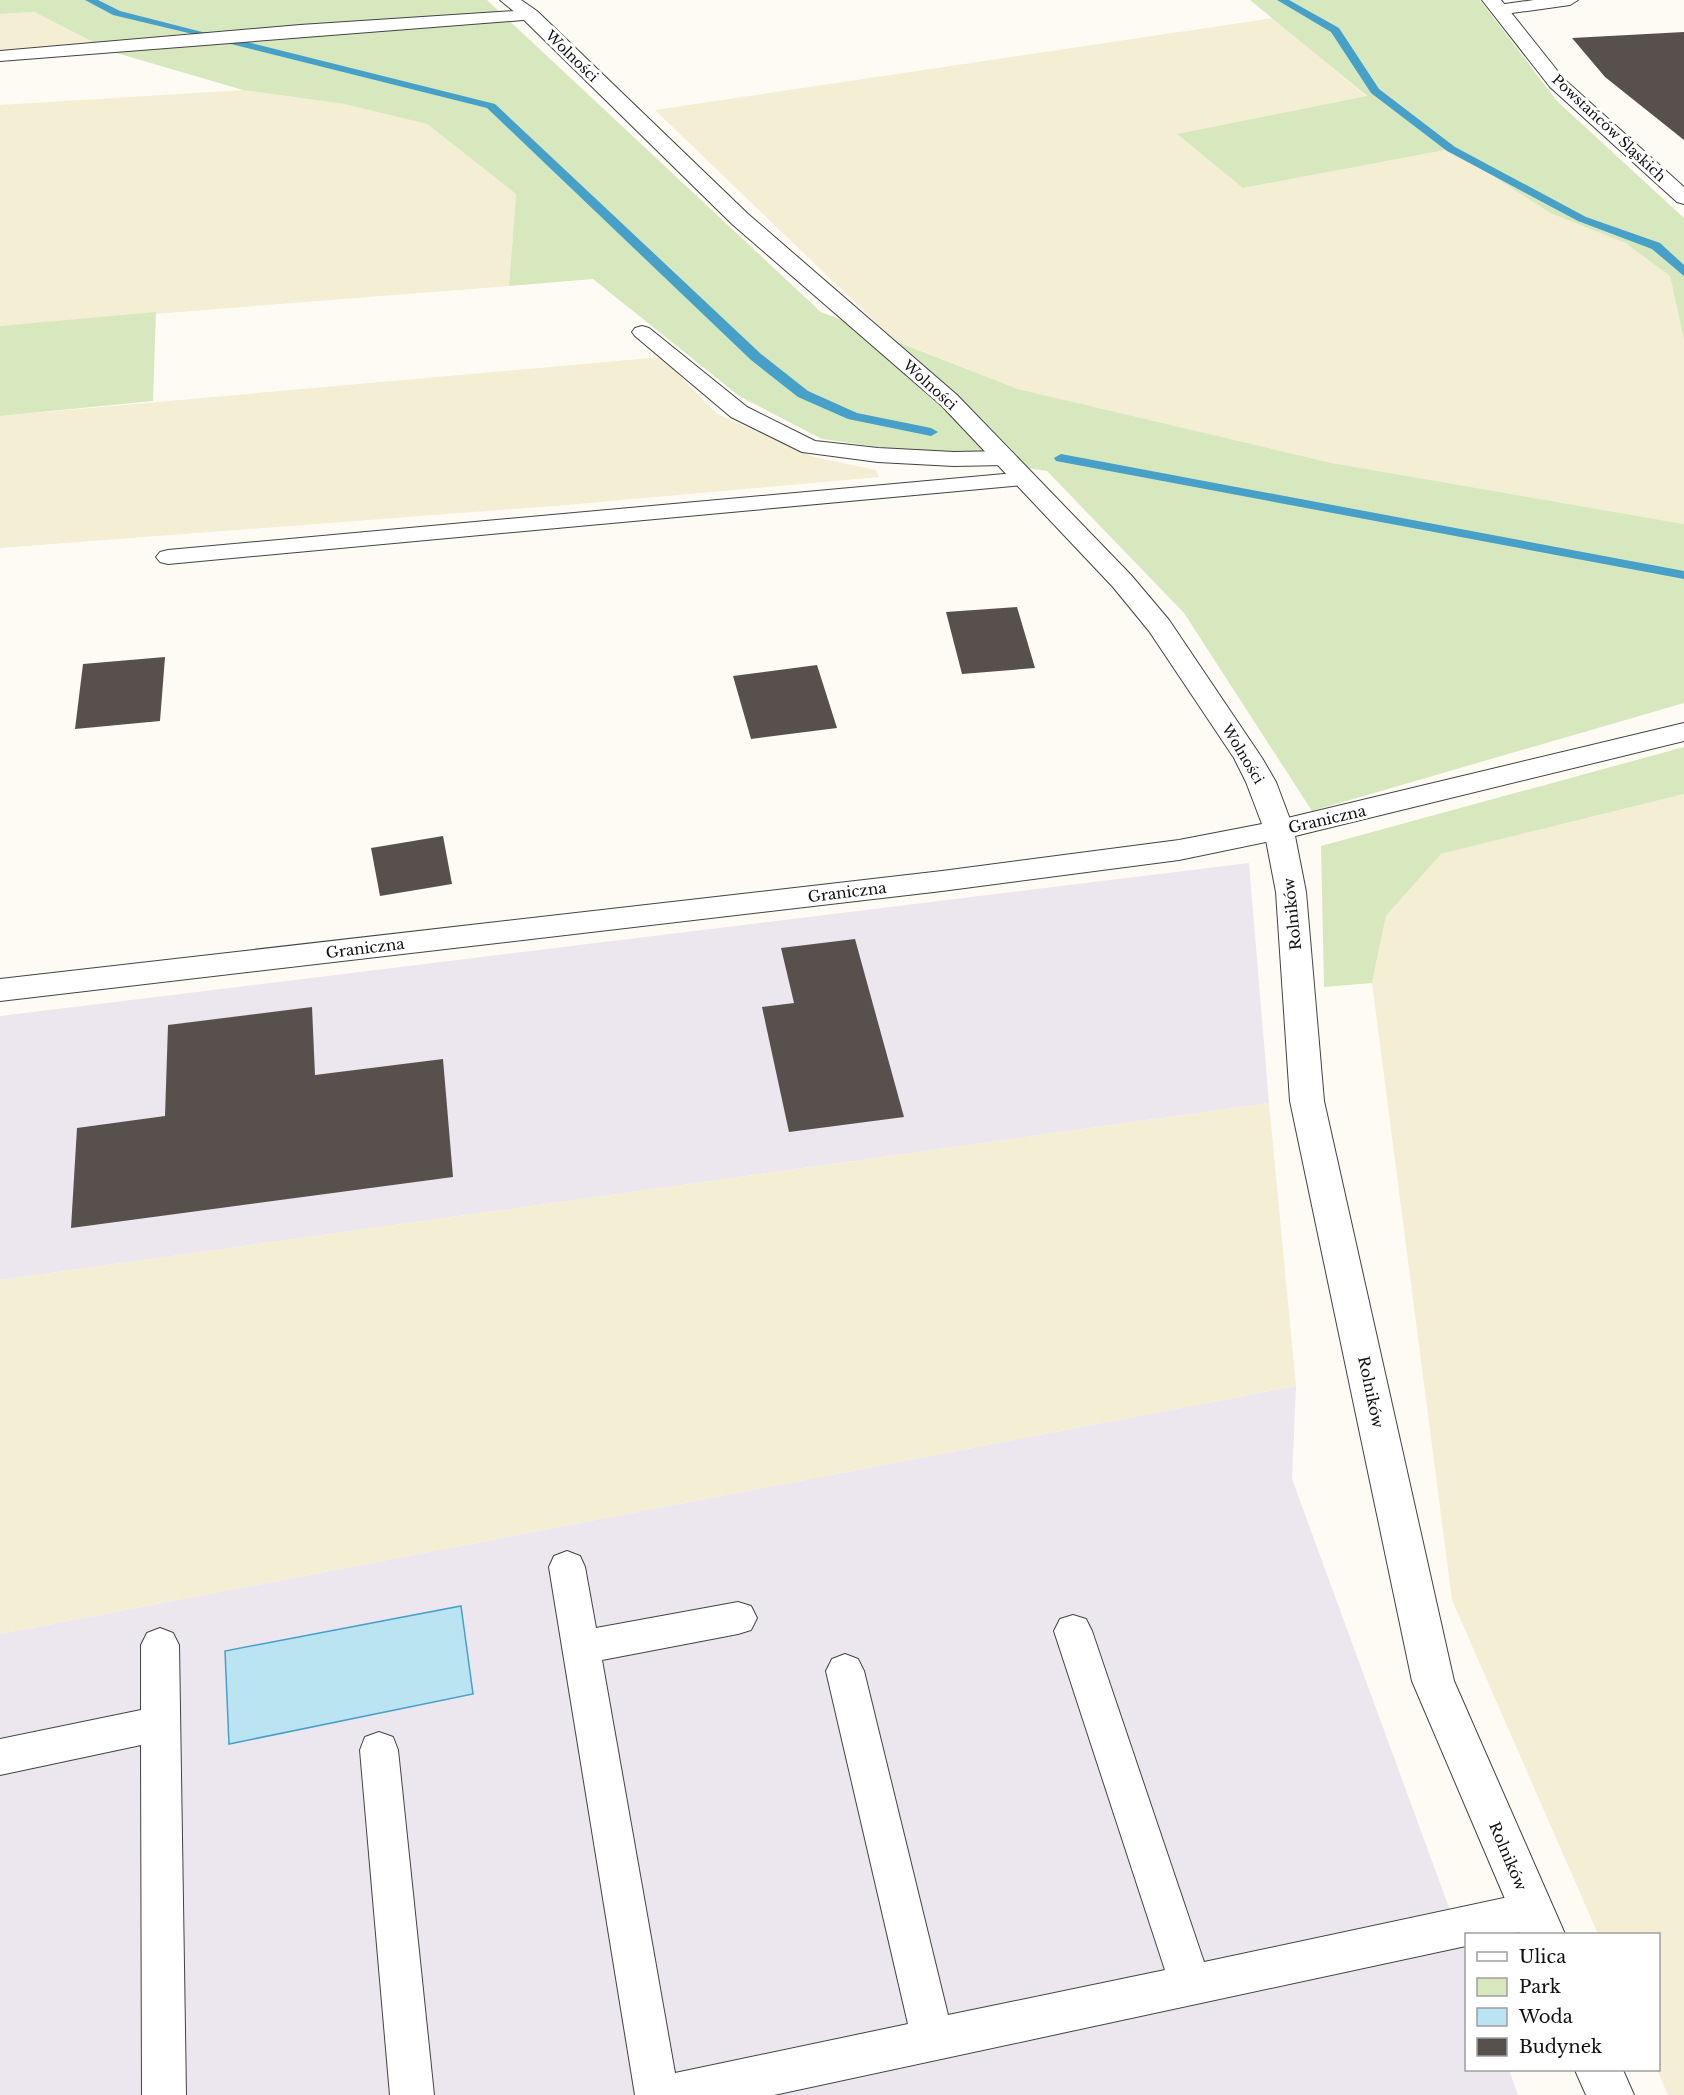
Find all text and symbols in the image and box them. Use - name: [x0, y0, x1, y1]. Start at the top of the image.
- street label: Wolności: [541, 26, 602, 86]
- street label: Powstańców Śląskich: [1548, 70, 1671, 186]
- street label: Wolności: [899, 355, 961, 414]
- street label: Wolności: [1218, 720, 1268, 787]
- street label: Graniczna: [1286, 801, 1368, 837]
- street label: Rolników: [1279, 877, 1305, 951]
- street label: Graniczna: [807, 878, 888, 906]
- street label: Graniczna: [325, 934, 406, 962]
- street label: Rolników: [1354, 1354, 1388, 1430]
- street label: Rolników: [1485, 1819, 1531, 1893]
- legend: [1465, 1933, 1660, 2071]
- text: Ulica: [1519, 1946, 1566, 1968]
- text: Park: [1519, 1976, 1561, 1998]
- text: Woda: [1518, 2006, 1573, 2028]
- text: Budynek: [1519, 2036, 1602, 2058]

